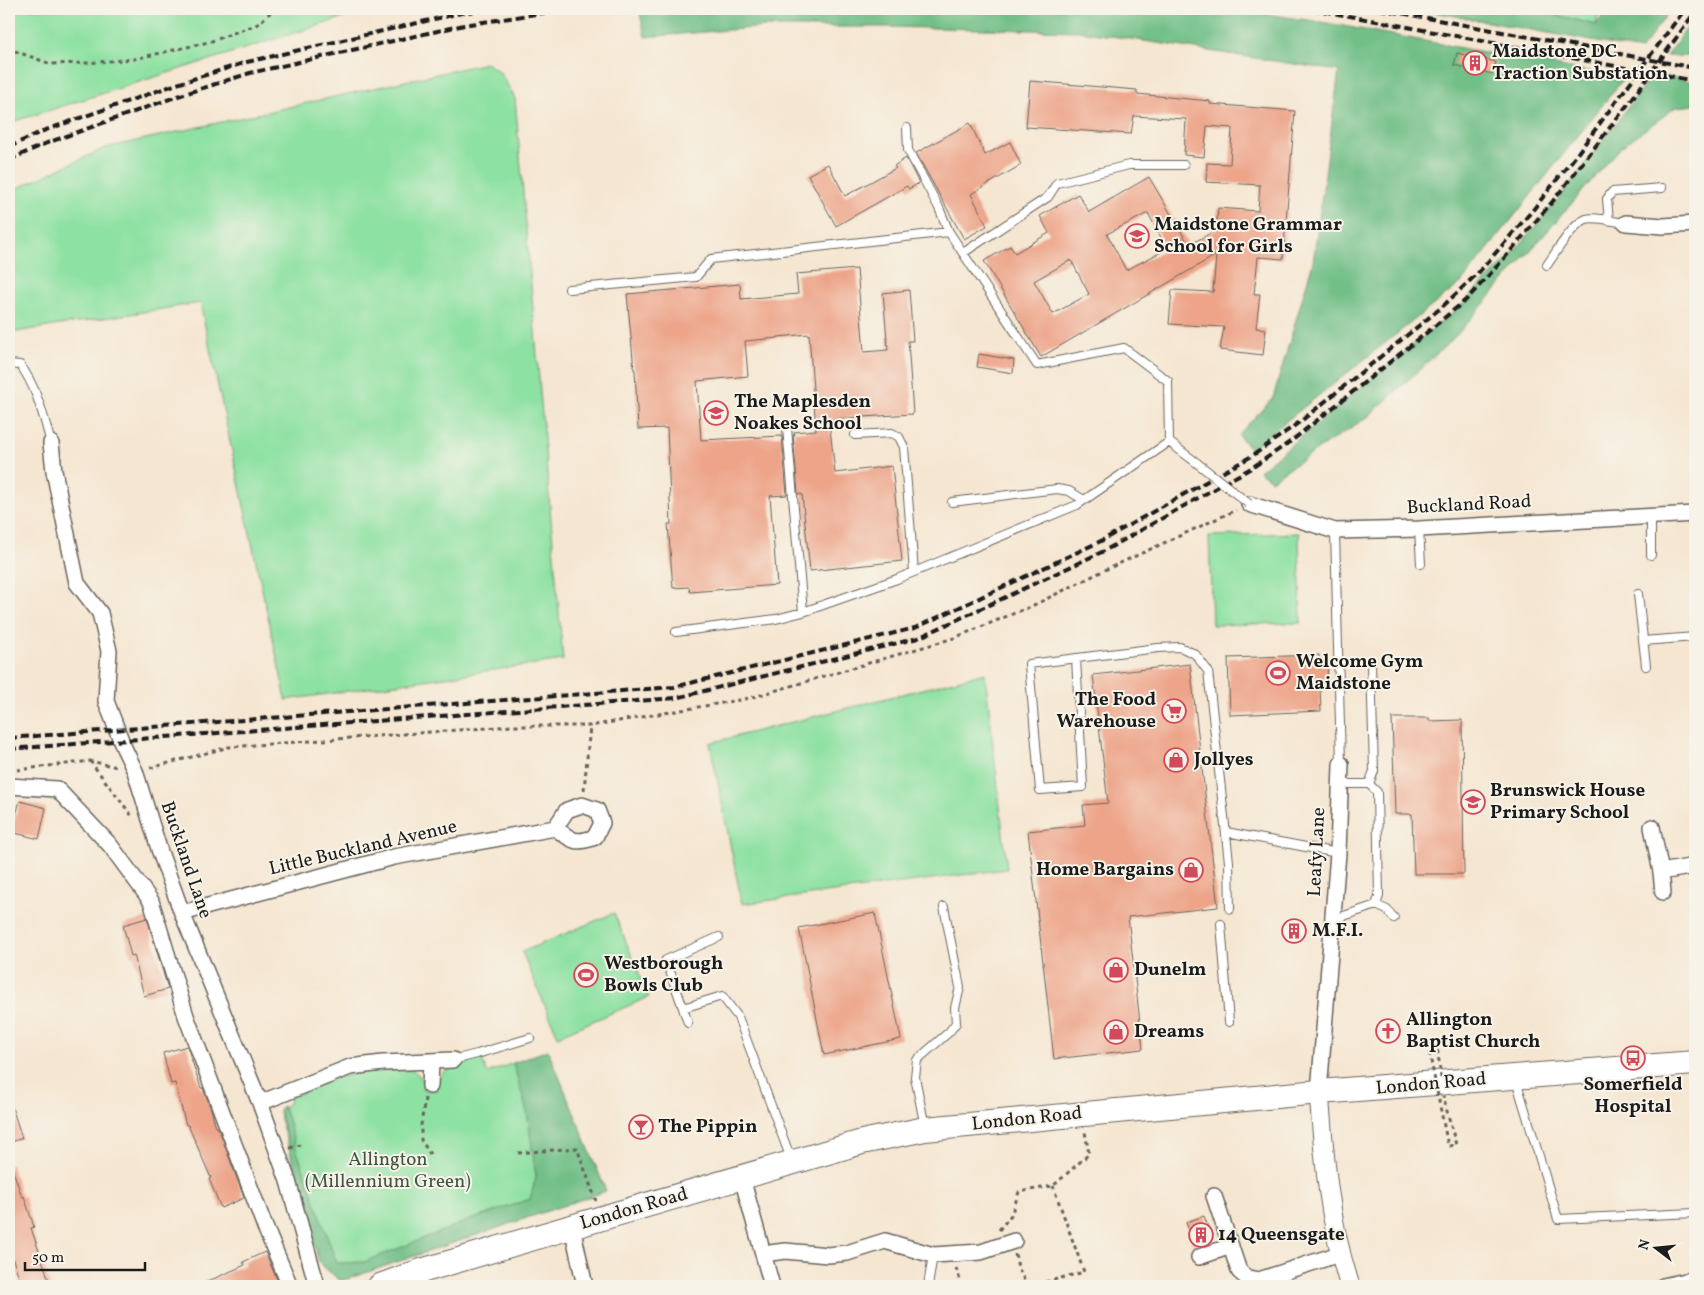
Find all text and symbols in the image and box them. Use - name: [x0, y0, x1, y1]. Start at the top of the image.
- place label: Maidstone DC Traction Substation: [1492, 39, 1668, 87]
- building icon: Maidstone DC Traction Substation: [1462, 50, 1488, 76]
- place label: Maidstone Grammar School for Girls: [1154, 212, 1342, 260]
- school or university icon: Maidstone Grammar School for Girls: [1124, 223, 1150, 249]
- place label: The Maplesden Noakes School: [734, 389, 871, 437]
- school or university icon: The Maplesden Noakes School: [703, 400, 729, 426]
- street label: Buckland Road: [1406, 489, 1532, 521]
- place label: Welcome Gym Maidstone: [1296, 649, 1423, 697]
- sports icon: Welcome Gym Maidstone: [1265, 660, 1291, 686]
- place label: The Food Warehouse: [1056, 687, 1156, 735]
- supermarket icon: The Food Warehouse: [1161, 698, 1187, 724]
- shop icon: Jollyes: [1163, 747, 1189, 773]
- place label: Jollyes: [1193, 747, 1254, 773]
- place label: Brunswick House Primary School: [1490, 778, 1645, 826]
- school or university icon: Brunswick House Primary School: [1460, 789, 1486, 815]
- street label: Buckland Lane: [154, 798, 218, 922]
- street label: Leafy Lane: [1302, 807, 1332, 897]
- street label: Little Buckland Avenue: [266, 814, 460, 882]
- place label: Home Bargains: [1036, 857, 1174, 883]
- shop icon: Home Bargains: [1178, 857, 1204, 883]
- building icon: M.F.I.: [1281, 918, 1307, 944]
- place label: M.F.I.: [1312, 918, 1363, 944]
- place label: Westborough Bowls Club: [604, 951, 723, 999]
- shop icon: Dunelm: [1103, 957, 1129, 983]
- place label: Dunelm: [1134, 957, 1206, 983]
- sports icon: Westborough Bowls Club: [573, 962, 599, 988]
- place label: Allington Baptist Church: [1406, 1007, 1540, 1055]
- church icon: Allington Baptist Church: [1375, 1018, 1401, 1044]
- shop icon: Dreams: [1103, 1019, 1129, 1045]
- place label: Dreams: [1134, 1019, 1204, 1045]
- bus stop icon: Somerfield Hospital: [1620, 1045, 1646, 1071]
- street label: London Road: [1375, 1066, 1487, 1102]
- place label: Somerfield Hospital: [1583, 1072, 1683, 1120]
- street label: London Road: [970, 1100, 1084, 1138]
- bar icon: The Pippin: [628, 1114, 654, 1140]
- place label: The Pippin: [658, 1114, 757, 1140]
- park label: Allington (Millennium Green): [305, 1147, 471, 1195]
- street label: London Road: [577, 1181, 691, 1237]
- building icon: 14 Queensgate: [1188, 1222, 1214, 1248]
- place label: 14 Queensgate: [1218, 1222, 1345, 1248]
- north arrow: [1632, 1222, 1682, 1272]
- text: N: [1634, 1237, 1655, 1252]
- scale bar: [25, 1240, 145, 1272]
- text: 50 m: [32, 1248, 64, 1269]

